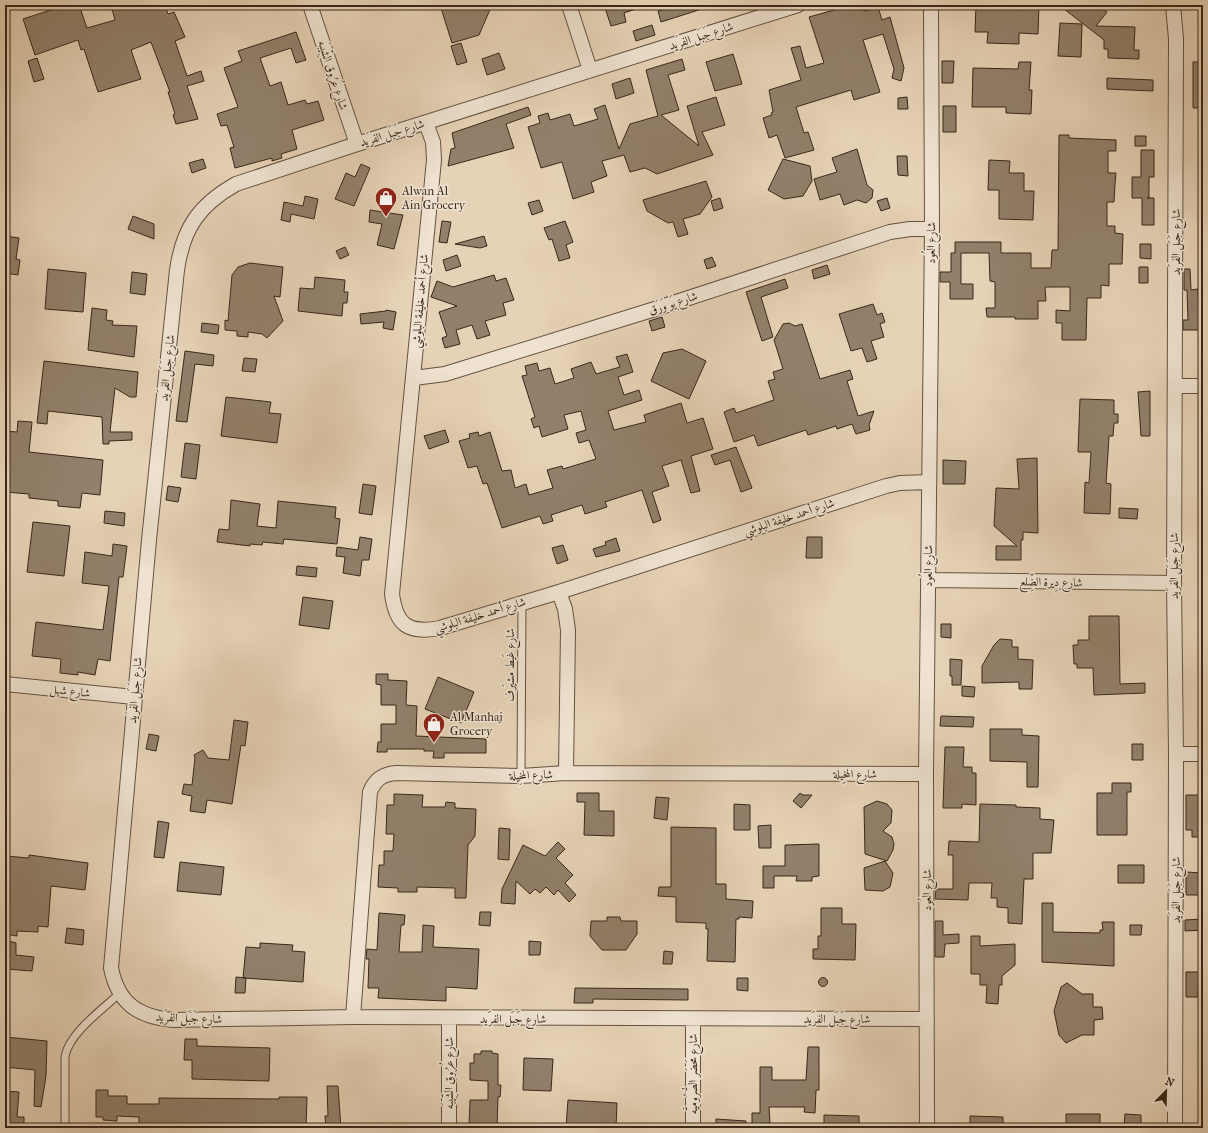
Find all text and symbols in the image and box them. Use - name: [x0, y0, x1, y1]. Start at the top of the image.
- street label: شارع جَبَل الفرَيد: [667, 17, 736, 57]
- street label: شارع عُرُوق الشِّيبَه: [311, 38, 354, 113]
- street label: شارع جَبَل الفرَيد: [357, 115, 427, 153]
- place label: Alwan Al Ain Grocery: [401, 184, 466, 212]
- shop icon: Alwan Al Ain Grocery: [373, 185, 399, 218]
- street label: شارع جَبَل الفرَيد: [1167, 208, 1187, 275]
- street label: شارع العُود: [921, 222, 942, 264]
- street label: شارع أحمد خليفة البلوشي: [408, 253, 435, 349]
- street label: شارع يَو وَرَق: [646, 287, 700, 321]
- street label: شارع جَبَل الفرَيد: [155, 334, 181, 402]
- street label: شارع أحمد خليفة البلوشي: [741, 495, 838, 542]
- street label: شارع جَبَل الفرَيد: [1165, 532, 1185, 599]
- street label: شارع العُود: [918, 545, 939, 587]
- street label: شارع دِيرة الضِّلع: [1019, 573, 1083, 594]
- street label: شارع أحمد خليفة البلوشي: [432, 593, 529, 639]
- street label: شارع غَيط مشيَرف: [501, 628, 521, 702]
- street label: شارع جَبَل الفرَيد: [123, 656, 149, 724]
- street label: شارع شهل: [49, 682, 91, 704]
- place label: Al Manhaj Grocery: [449, 710, 503, 738]
- shop icon: Al Manhaj Grocery: [421, 711, 447, 744]
- street label: شارع المخِيلة: [508, 767, 553, 787]
- street label: شارع المخِيلة: [832, 767, 877, 785]
- street label: شارع جَبَل الفرَيد: [1167, 856, 1187, 923]
- street label: شارع العُود: [917, 869, 938, 911]
- street label: شارع جَبَل الفرَيد: [155, 1008, 223, 1030]
- street label: شارع جَبَل الفرَيد: [480, 1010, 547, 1030]
- street label: شارع جَبَل الفرَيد: [804, 1010, 871, 1030]
- street label: شارع مَحضَر الصُّرُوميَّه: [681, 1034, 704, 1114]
- street label: شارع عُرُوق الشِّيبَه: [439, 1037, 460, 1109]
- north arrow: [1146, 1071, 1186, 1111]
- text: N: [1163, 1075, 1177, 1090]

